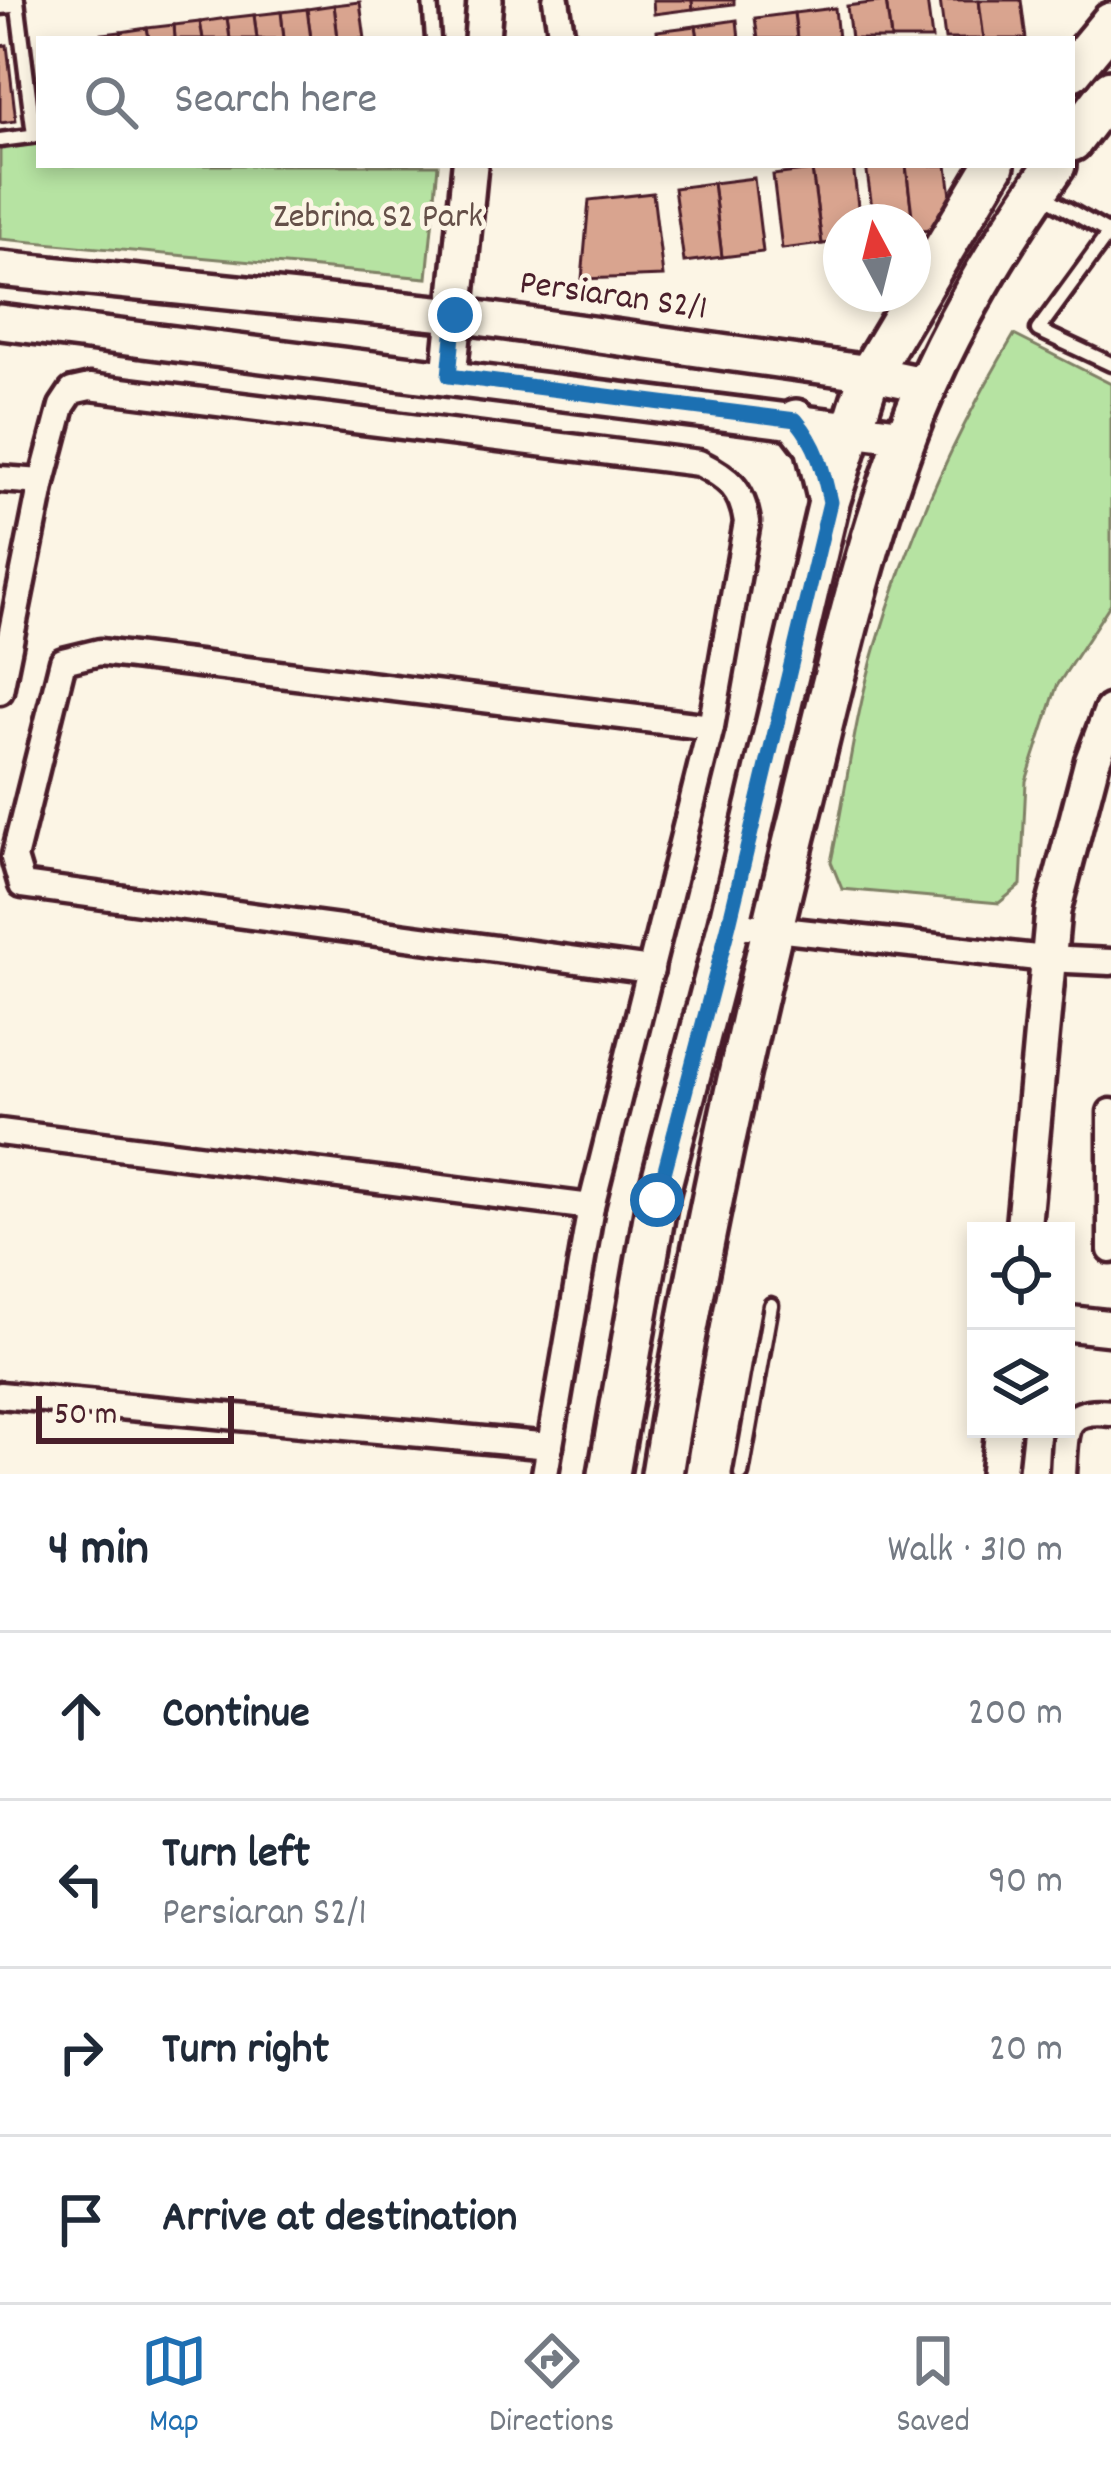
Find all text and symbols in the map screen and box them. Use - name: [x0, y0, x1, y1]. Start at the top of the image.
- search box: [36, 36, 1075, 168]
- icon: search: [78, 69, 144, 135]
- text: Search here: [174, 70, 377, 134]
- park label: Zebrina S2 Park: [273, 193, 483, 245]
- north arrow: [823, 204, 931, 312]
- street label: Persiaran S2/1: [516, 259, 710, 337]
- route end: [428, 288, 482, 342]
- route start: [630, 1173, 684, 1227]
- map controls: [967, 1222, 1075, 1438]
- button: locate: [967, 1222, 1075, 1330]
- button: layers: [967, 1330, 1075, 1438]
- scale bar: [36, 1390, 234, 1443]
- text: 50 m: [54, 1393, 118, 1440]
- text: 4 min: [48, 1516, 149, 1588]
- text: Walk · 310 m: [887, 1525, 1063, 1580]
- icon: ahead: [48, 1683, 114, 1749]
- text: Continue: [162, 1684, 310, 1748]
- text: 200 m: [968, 1688, 1063, 1743]
- text: Turn left: [162, 1824, 310, 1888]
- icon: left: [48, 1851, 114, 1917]
- text: 90 m: [988, 1856, 1063, 1911]
- text: Persiaran S2/1: [162, 1888, 367, 1943]
- icon: right: [48, 2019, 114, 2085]
- text: Turn right: [162, 2020, 329, 2084]
- text: 20 m: [989, 2024, 1063, 2079]
- icon: arrive: [48, 2187, 114, 2253]
- text: Arrive at destination: [162, 2188, 517, 2252]
- tab: Map: [141, 2328, 207, 2447]
- tab: Directions: [489, 2328, 614, 2447]
- tab: Saved: [896, 2328, 970, 2447]

